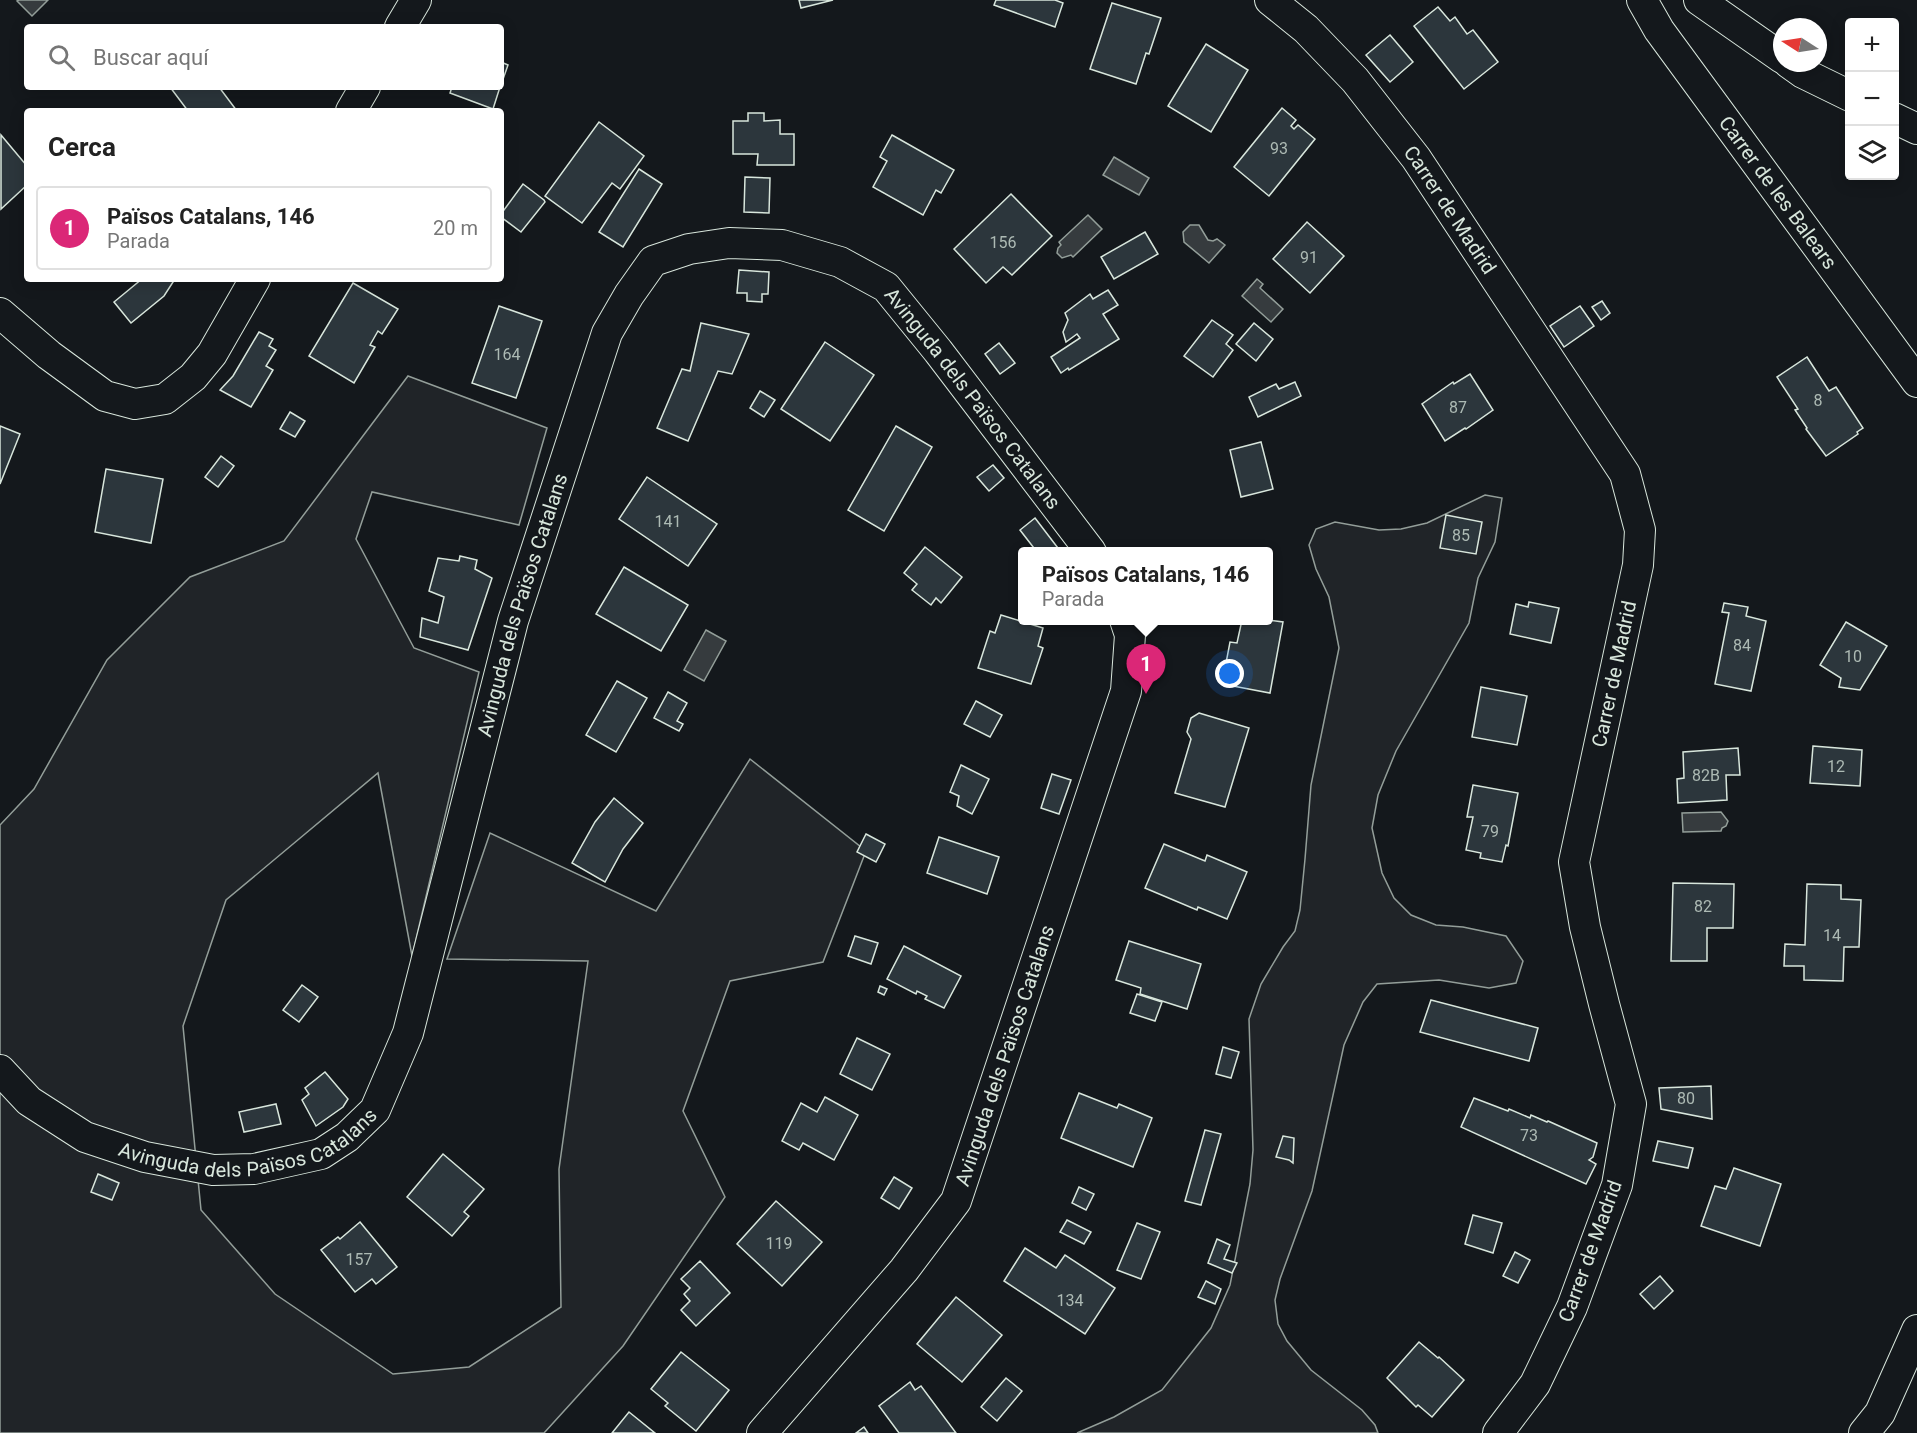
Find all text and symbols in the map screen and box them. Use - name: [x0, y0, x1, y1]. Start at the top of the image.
- north arrow: [1773, 18, 1827, 72]
- map controls: [1845, 18, 1899, 180]
- button: +: [1845, 18, 1899, 72]
- search box: [24, 24, 504, 90]
- icon: search: [45, 41, 78, 74]
- text: Buscar aquí: [93, 45, 209, 70]
- button: −: [1845, 72, 1899, 126]
- street label: Carrer de les Balears: [1714, 111, 1842, 274]
- button: layers: [1845, 126, 1899, 180]
- text: Cerca: [48, 132, 116, 162]
- house number: 93: [1270, 139, 1288, 158]
- street label: Carrer de Madrid: [1399, 141, 1501, 279]
- text: Països Catalans, 146: [107, 204, 315, 229]
- text: 1: [64, 216, 75, 240]
- text: 20 m: [433, 216, 478, 240]
- text: Parada: [107, 229, 170, 253]
- house number: 156: [990, 233, 1016, 252]
- house number: 91: [1300, 248, 1318, 267]
- street label: Avinguda dels Països Catalans: [879, 283, 1066, 514]
- house number: 164: [494, 345, 520, 364]
- house number: 8: [1814, 391, 1823, 410]
- house number: 87: [1449, 398, 1467, 417]
- street label: Avinguda dels Països Catalans: [472, 470, 572, 739]
- house number: 141: [655, 512, 681, 531]
- house number: 85: [1452, 526, 1470, 545]
- popup: [1018, 547, 1273, 625]
- text: Països Catalans, 146: [1042, 562, 1249, 587]
- text: Parada: [1042, 587, 1104, 611]
- street label: Carrer de Madrid: [1587, 599, 1641, 749]
- house number: 84: [1733, 636, 1751, 655]
- pin: 1: [1126, 644, 1166, 694]
- house number: 10: [1844, 647, 1862, 666]
- your location: [1215, 659, 1244, 688]
- house number: 12: [1827, 757, 1845, 776]
- house number: 82B: [1692, 766, 1720, 785]
- house number: 79: [1481, 822, 1499, 841]
- house number: 82: [1694, 897, 1712, 916]
- street label: Avinguda dels Països Catalans: [950, 922, 1059, 1189]
- house number: 14: [1823, 926, 1841, 945]
- house number: 80: [1677, 1089, 1695, 1108]
- street label: Avinguda dels Països Catalans: [116, 1103, 382, 1182]
- house number: 73: [1520, 1126, 1538, 1145]
- street label: Carrer de Madrid: [1553, 1177, 1627, 1325]
- house number: 119: [766, 1234, 792, 1253]
- house number: 157: [346, 1250, 372, 1269]
- house number: 134: [1057, 1291, 1083, 1310]

